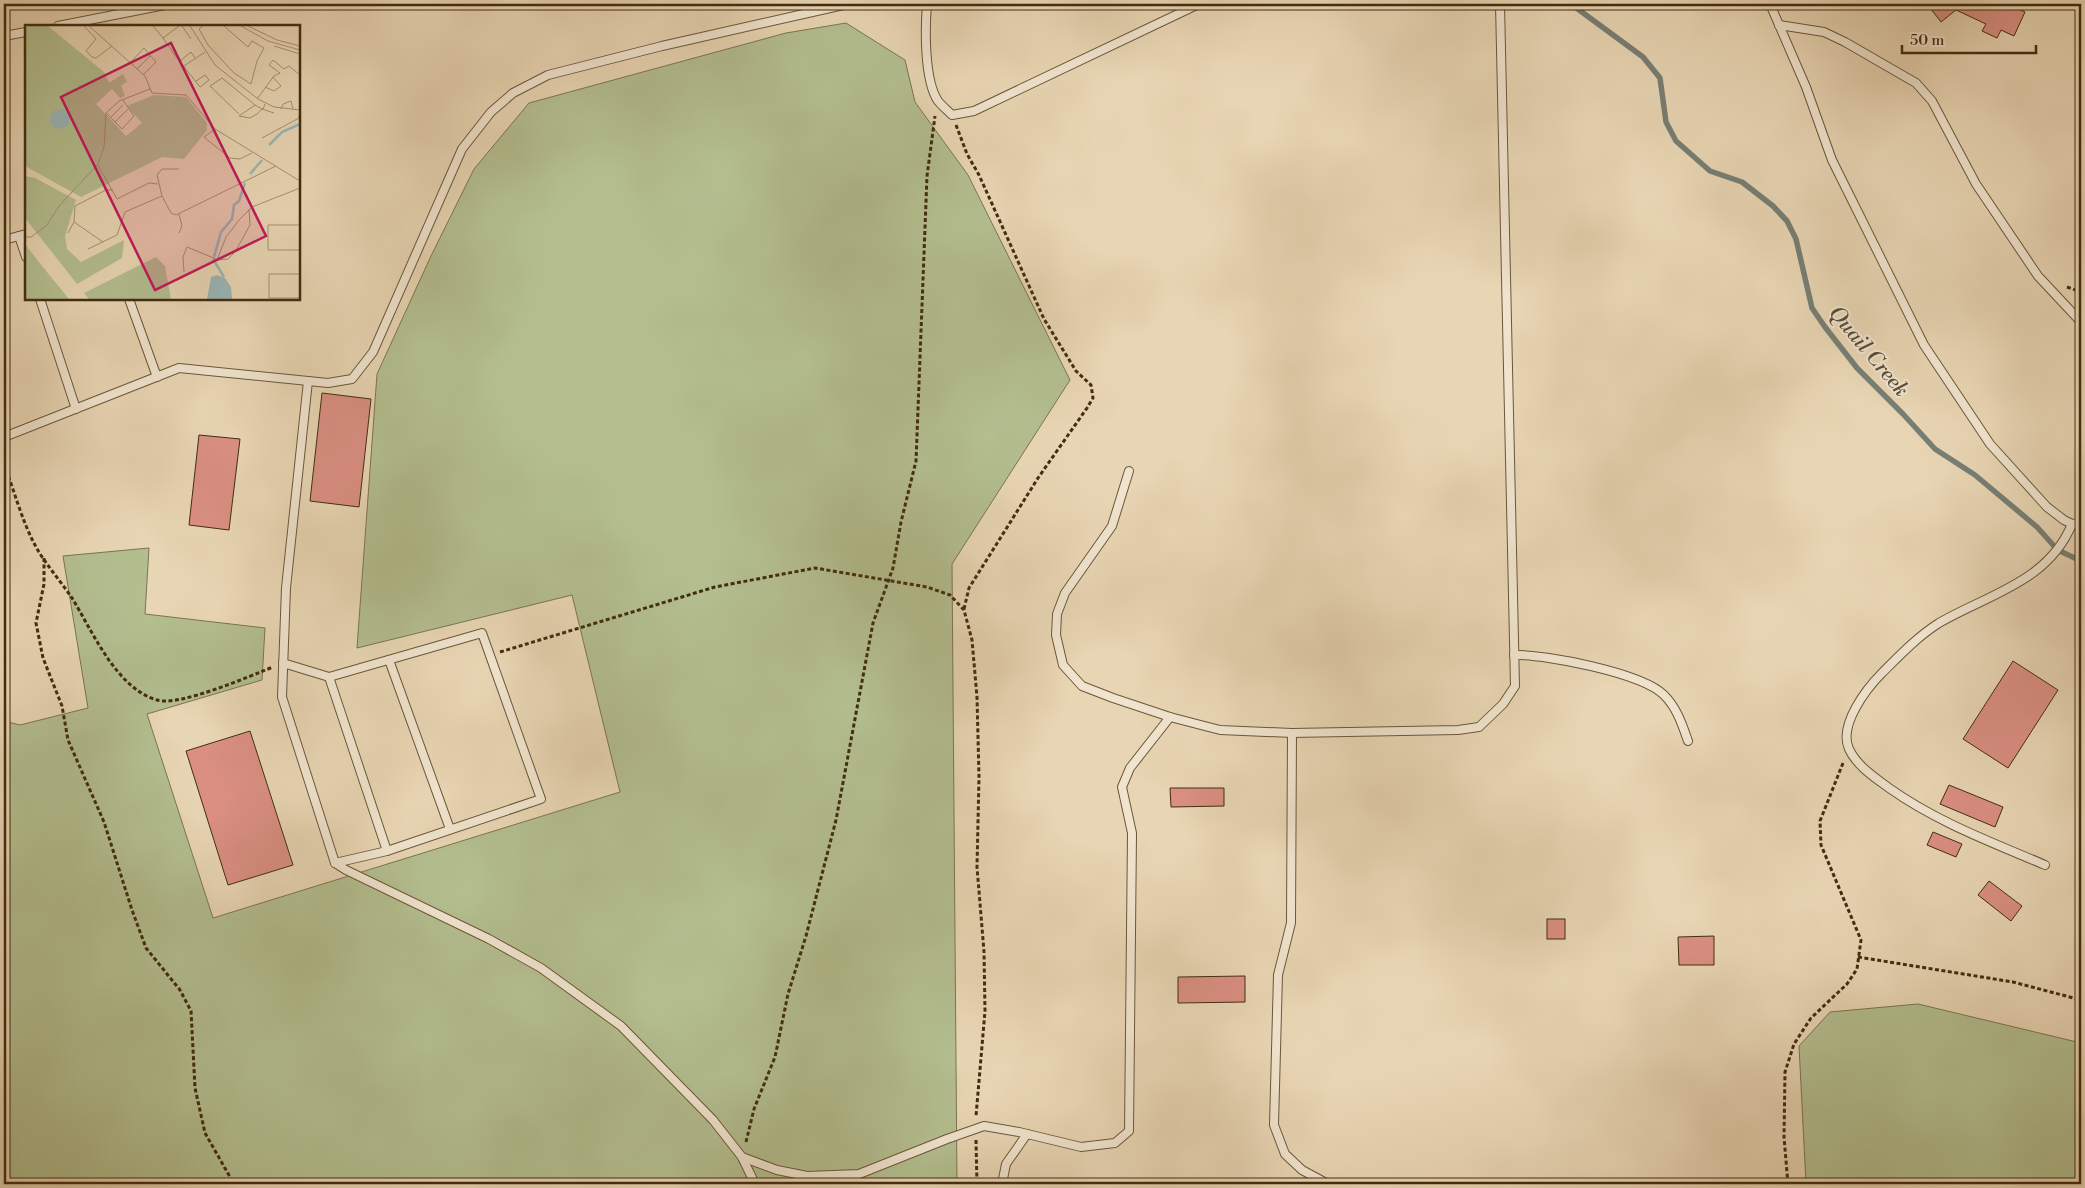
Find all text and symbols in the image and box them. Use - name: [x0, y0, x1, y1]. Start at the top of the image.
- scale bar: [1902, 22, 2036, 54]
- inset map: [25, 25, 300, 300]
- text: 50 m: [1910, 31, 1944, 50]
- water label: Quail Creek: [1823, 301, 1914, 403]

